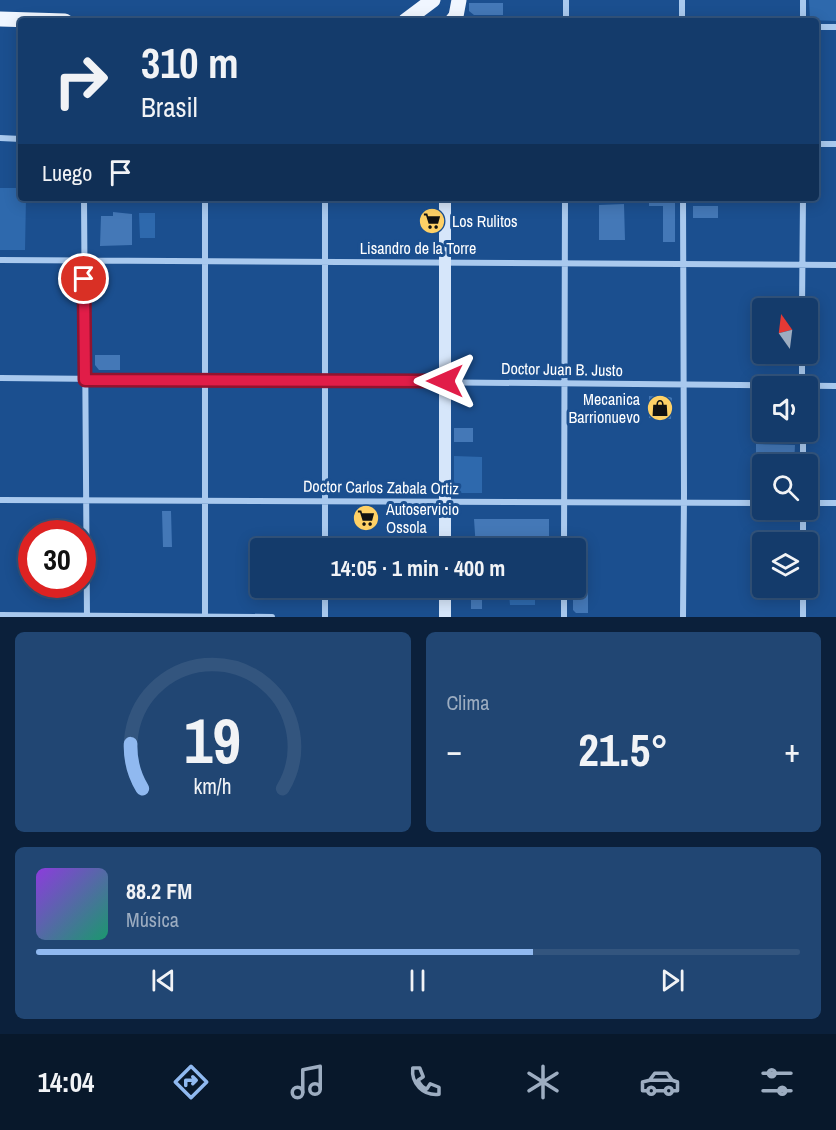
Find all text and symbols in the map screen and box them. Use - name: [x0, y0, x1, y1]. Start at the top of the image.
- text: 310 m: [141, 35, 239, 91]
- icon: right: [42, 42, 120, 120]
- text: Brasil: [141, 89, 198, 125]
- icon: arrive: [104, 156, 137, 189]
- text: Luego: [42, 158, 92, 188]
- supermarket icon: Los Rulitos: [417, 206, 447, 236]
- place label: Los Rulitos: [452, 210, 518, 232]
- street label: Lisandro de la Torre: [360, 237, 476, 259]
- pin: [58, 253, 109, 304]
- icon: arrive: [67, 262, 100, 295]
- north arrow: [752, 298, 818, 364]
- map controls: [752, 298, 818, 598]
- position arrow: [413, 349, 477, 413]
- street label: Doctor Juan B. Justo: [501, 357, 623, 381]
- button: sound: [752, 376, 818, 442]
- place label: Mecanica Barrionuevo: [569, 388, 641, 428]
- shop icon: Mecanica Barrionuevo: [645, 393, 675, 423]
- button: search: [752, 454, 818, 520]
- street label: Doctor Carlos Zabala Ortiz: [303, 475, 460, 499]
- place label: Autoservicio Ossola: [385, 498, 459, 538]
- supermarket icon: Autoservicio Ossola: [351, 503, 381, 533]
- speed limit sign: 30: [18, 520, 96, 598]
- button: layers: [752, 532, 818, 598]
- text: 14:05 · 1 min · 400 m: [331, 553, 505, 583]
- text: Clima: [447, 689, 489, 716]
- text: 19: [184, 698, 241, 782]
- text: 21.5°: [578, 719, 668, 780]
- text: −: [447, 728, 462, 772]
- text: +: [784, 728, 800, 772]
- text: km/h: [194, 772, 232, 801]
- text: 88.2 FM: [126, 876, 192, 906]
- text: Música: [126, 906, 179, 933]
- icon: previous: [147, 964, 180, 997]
- icon: pause: [401, 964, 434, 997]
- icon: next: [656, 964, 689, 997]
- icon: directions: [170, 1061, 212, 1103]
- icon: music: [287, 1061, 329, 1103]
- icon: phone: [404, 1061, 446, 1103]
- icon: climate: [522, 1061, 564, 1103]
- icon: car: [639, 1061, 681, 1103]
- icon: filters: [756, 1061, 798, 1103]
- text: 14:04: [38, 1064, 94, 1100]

